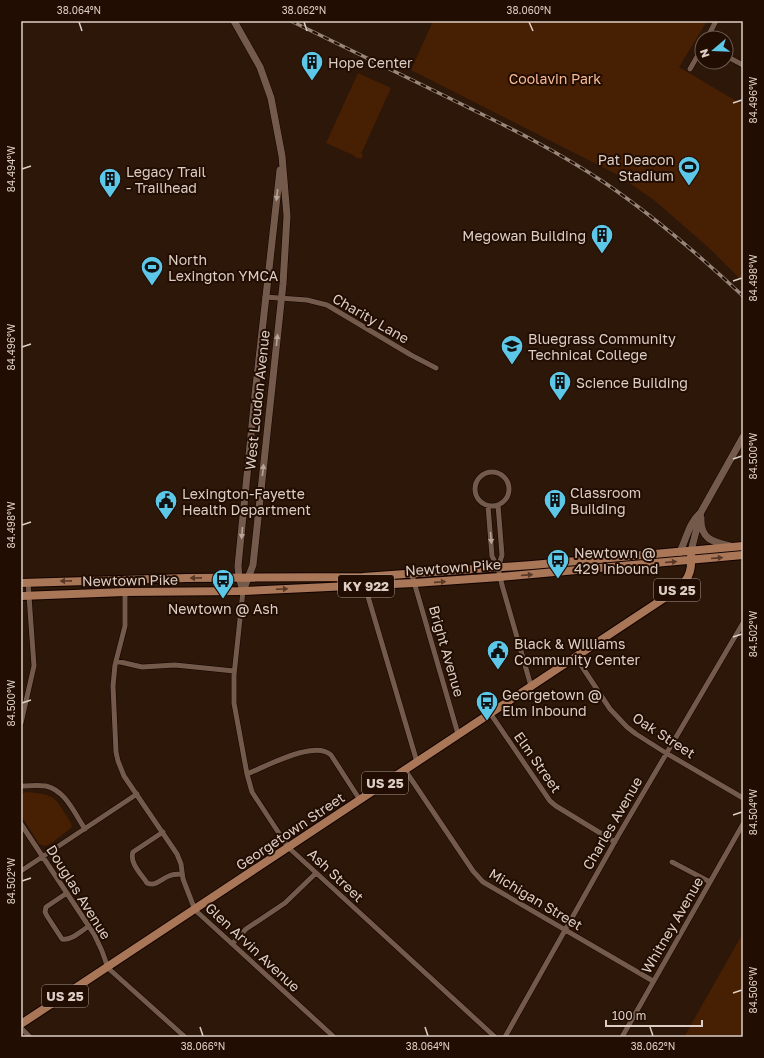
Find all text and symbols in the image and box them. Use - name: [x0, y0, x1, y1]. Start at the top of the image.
- text: 38.064°N: [57, 4, 101, 16]
- text: 38.062°N: [282, 4, 326, 16]
- text: 38.060°N: [507, 4, 551, 16]
- north arrow: [694, 30, 734, 70]
- text: N: [697, 47, 712, 59]
- building icon: Hope Center: [299, 49, 325, 82]
- place label: Hope Center: [328, 54, 413, 71]
- park label: Coolavin Park: [509, 70, 601, 87]
- text: 84.496°W: [747, 76, 759, 123]
- text: 84.494°W: [5, 145, 17, 192]
- place label: Pat Deacon Stadium: [598, 151, 674, 184]
- sports icon: Pat Deacon Stadium: [676, 154, 702, 187]
- place label: Legacy Trail - Trailhead: [126, 163, 206, 196]
- building icon: Legacy Trail - Trailhead: [97, 166, 123, 199]
- one-way arrow: [273, 189, 280, 201]
- building icon: Megowan Building: [589, 222, 615, 255]
- place label: Megowan Building: [462, 227, 586, 244]
- place label: North Lexington YMCA: [168, 251, 279, 284]
- sports icon: North Lexington YMCA: [139, 254, 165, 287]
- text: 84.498°W: [747, 254, 759, 301]
- street label: Charity Lane: [330, 289, 412, 347]
- text: 84.496°W: [5, 323, 17, 370]
- street label: West Loudon Avenue: [241, 329, 273, 471]
- place label: Bluegrass Community Technical College: [528, 330, 676, 363]
- school or university icon: Bluegrass Community Technical College: [499, 333, 525, 366]
- one-way arrow: [273, 334, 280, 346]
- building icon: Science Building: [547, 369, 573, 402]
- place label: Science Building: [576, 374, 688, 391]
- text: 84.500°W: [747, 432, 759, 479]
- one-way arrow: [259, 464, 266, 476]
- place label: Classroom Building: [570, 484, 641, 517]
- place label: Lexington-Fayette Health Department: [182, 485, 311, 518]
- building icon: Classroom Building: [542, 487, 568, 520]
- public building icon: Lexington-Fayette Health Department: [153, 488, 179, 521]
- text: 84.498°W: [5, 501, 17, 548]
- one-way arrow: [238, 527, 245, 539]
- one-way arrow: [487, 532, 494, 544]
- place label: Newtown @ 429 Inbound: [574, 544, 658, 577]
- bus stop icon: Newtown @ 429 Inbound: [545, 547, 571, 580]
- one-way arrow: [711, 554, 723, 561]
- street label: Newtown Pike: [404, 555, 502, 579]
- one-way arrow: [665, 559, 677, 566]
- bus stop icon: Newtown @ Ash: [210, 567, 236, 600]
- street label: Newtown Pike: [82, 571, 178, 589]
- one-way arrow: [521, 572, 533, 578]
- one-way arrow: [189, 575, 202, 581]
- road number: KY 922: [338, 575, 394, 597]
- one-way arrow: [60, 578, 72, 585]
- one-way arrow: [434, 578, 446, 585]
- road number: US 25: [654, 579, 700, 601]
- one-way arrow: [276, 586, 288, 593]
- place label: Newtown @ Ash: [168, 600, 278, 617]
- street label: Bright Avenue: [426, 603, 468, 699]
- text: 84.502°W: [747, 610, 759, 657]
- place label: Black & Williams Community Center: [514, 635, 641, 668]
- public building icon: Black & Williams Community Center: [485, 638, 511, 671]
- text: 84.500°W: [5, 679, 17, 726]
- place label: Georgetown @ Elm Inbound: [502, 686, 602, 719]
- bus stop icon: Georgetown @ Elm Inbound: [474, 689, 500, 722]
- street label: Oak Street: [630, 709, 698, 761]
- street label: Elm Street: [511, 728, 565, 796]
- road number: US 25: [362, 772, 408, 794]
- street label: Charles Avenue: [579, 774, 645, 872]
- street label: Georgetown Street: [233, 788, 347, 874]
- text: 84.504°W: [747, 788, 759, 835]
- street label: Douglas Avenue: [43, 842, 115, 942]
- street label: Ash Street: [305, 845, 367, 905]
- text: 84.502°W: [5, 857, 17, 904]
- street label: Michigan Street: [486, 864, 586, 934]
- street label: Whitney Avenue: [637, 874, 707, 976]
- street label: Glen Arvin Avenue: [202, 899, 304, 995]
- text: 84.506°W: [747, 966, 759, 1013]
- road number: US 25: [42, 985, 88, 1007]
- scale bar: [606, 1002, 702, 1028]
- text: 100 m: [612, 1008, 646, 1023]
- text: 38.066°N: [181, 1040, 225, 1052]
- text: 38.064°N: [406, 1040, 450, 1052]
- text: 38.062°N: [631, 1040, 675, 1052]

